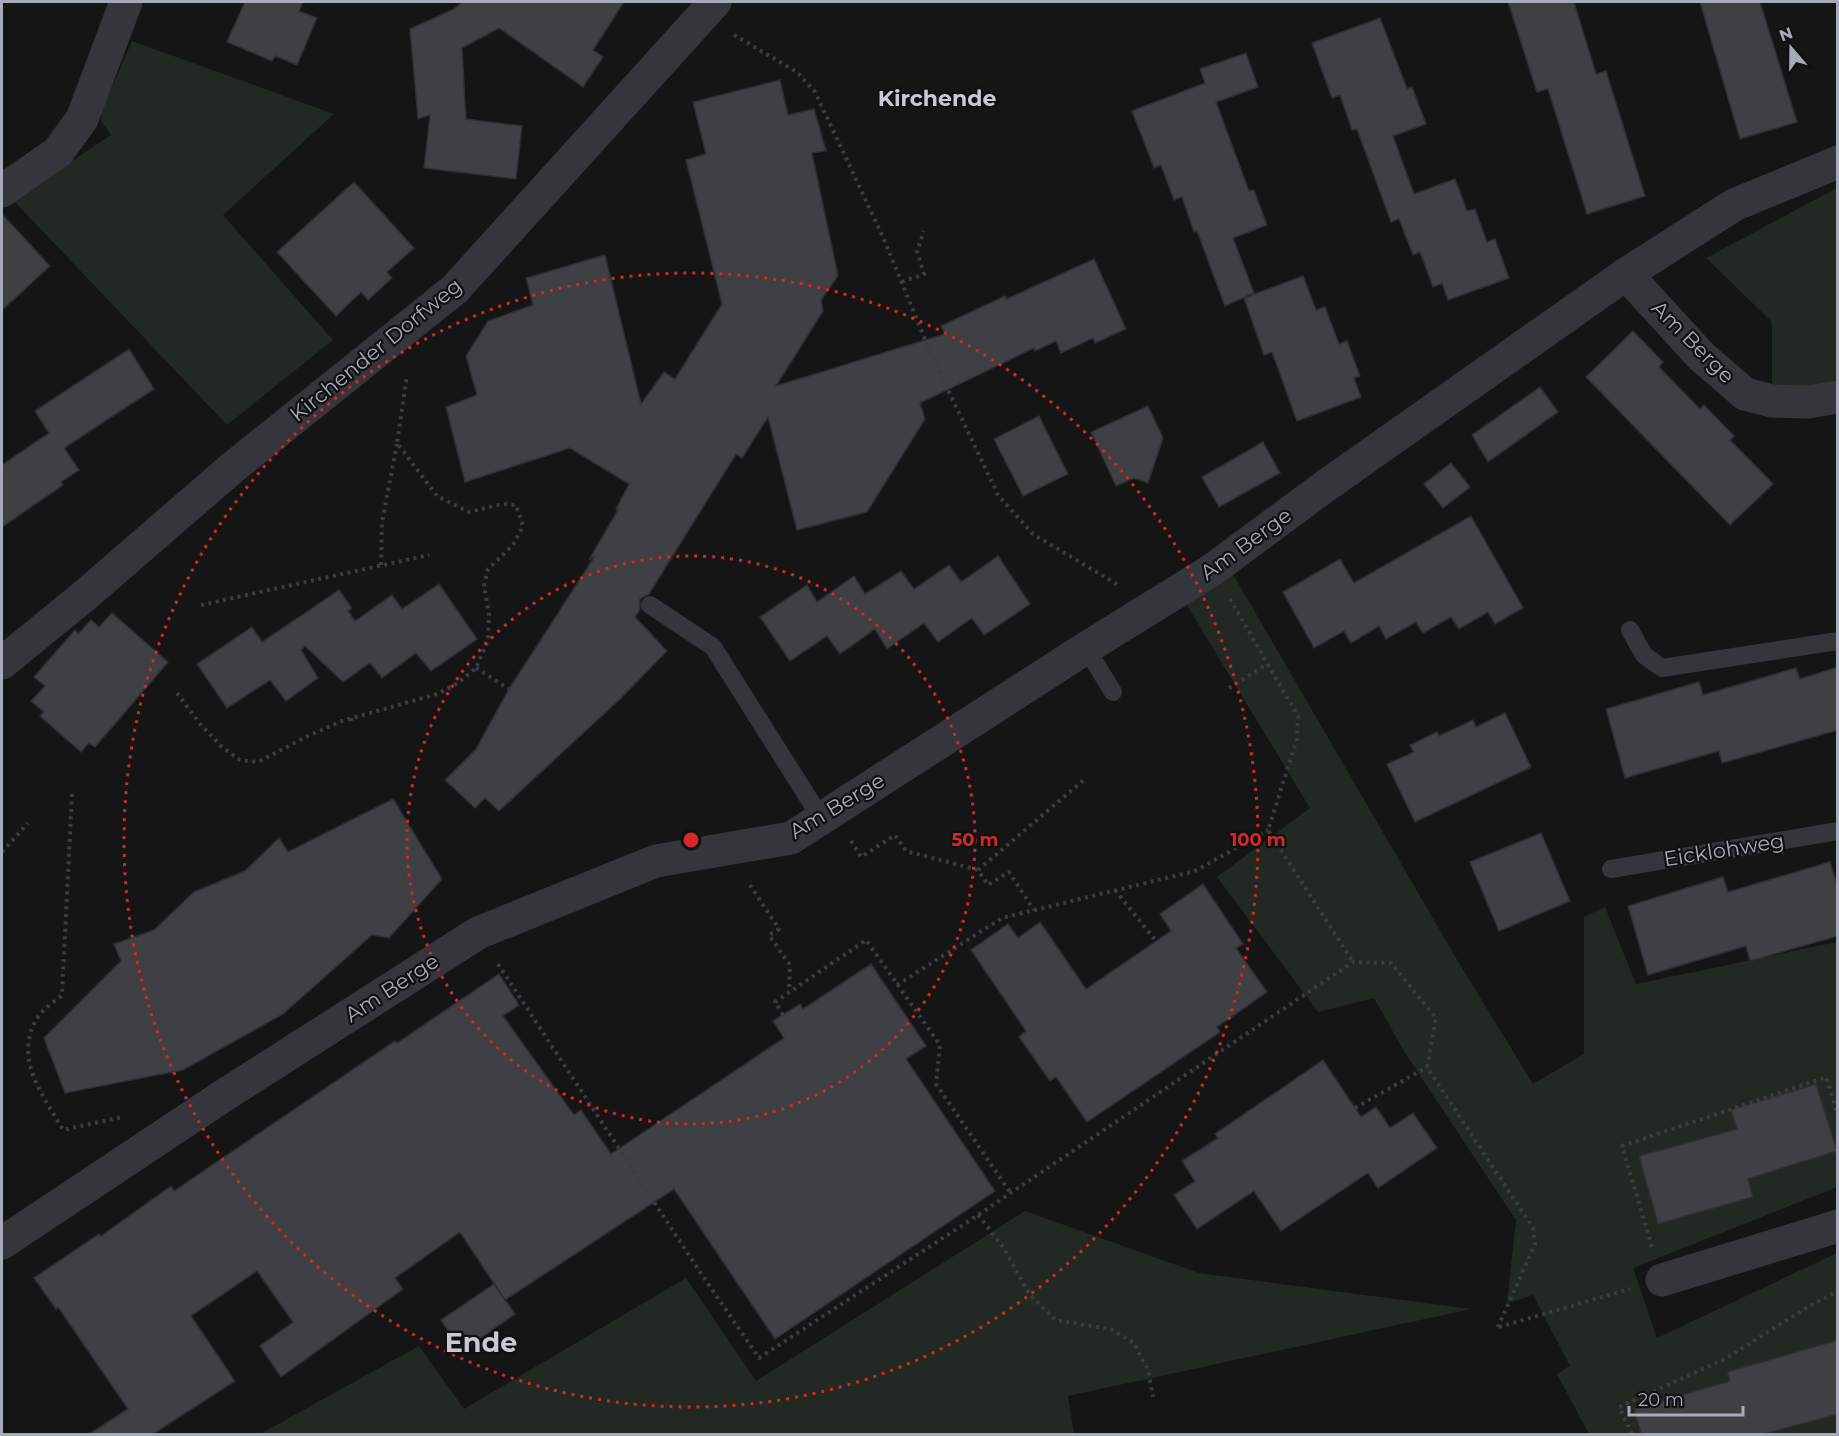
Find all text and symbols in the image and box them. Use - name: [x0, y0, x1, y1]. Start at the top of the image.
- north arrow: [1761, 18, 1821, 78]
- text: N: [1777, 23, 1795, 46]
- district label: Kirchende: [878, 85, 996, 112]
- street label: Kirchender Dorfweg: [285, 273, 467, 427]
- street label: Am Berge: [1647, 295, 1740, 388]
- street label: Am Berge: [1195, 502, 1296, 585]
- street label: Am Berge: [785, 767, 889, 844]
- street label: Eicklohweg: [1662, 828, 1786, 871]
- text: 50 m: [952, 829, 998, 851]
- text: 100 m: [1230, 829, 1286, 851]
- centre of rings: [681, 830, 701, 850]
- street label: Am Berge: [340, 948, 443, 1027]
- district label: Ende: [445, 1326, 517, 1359]
- scale bar: [1629, 1379, 1743, 1417]
- text: 20 m: [1638, 1389, 1684, 1411]

